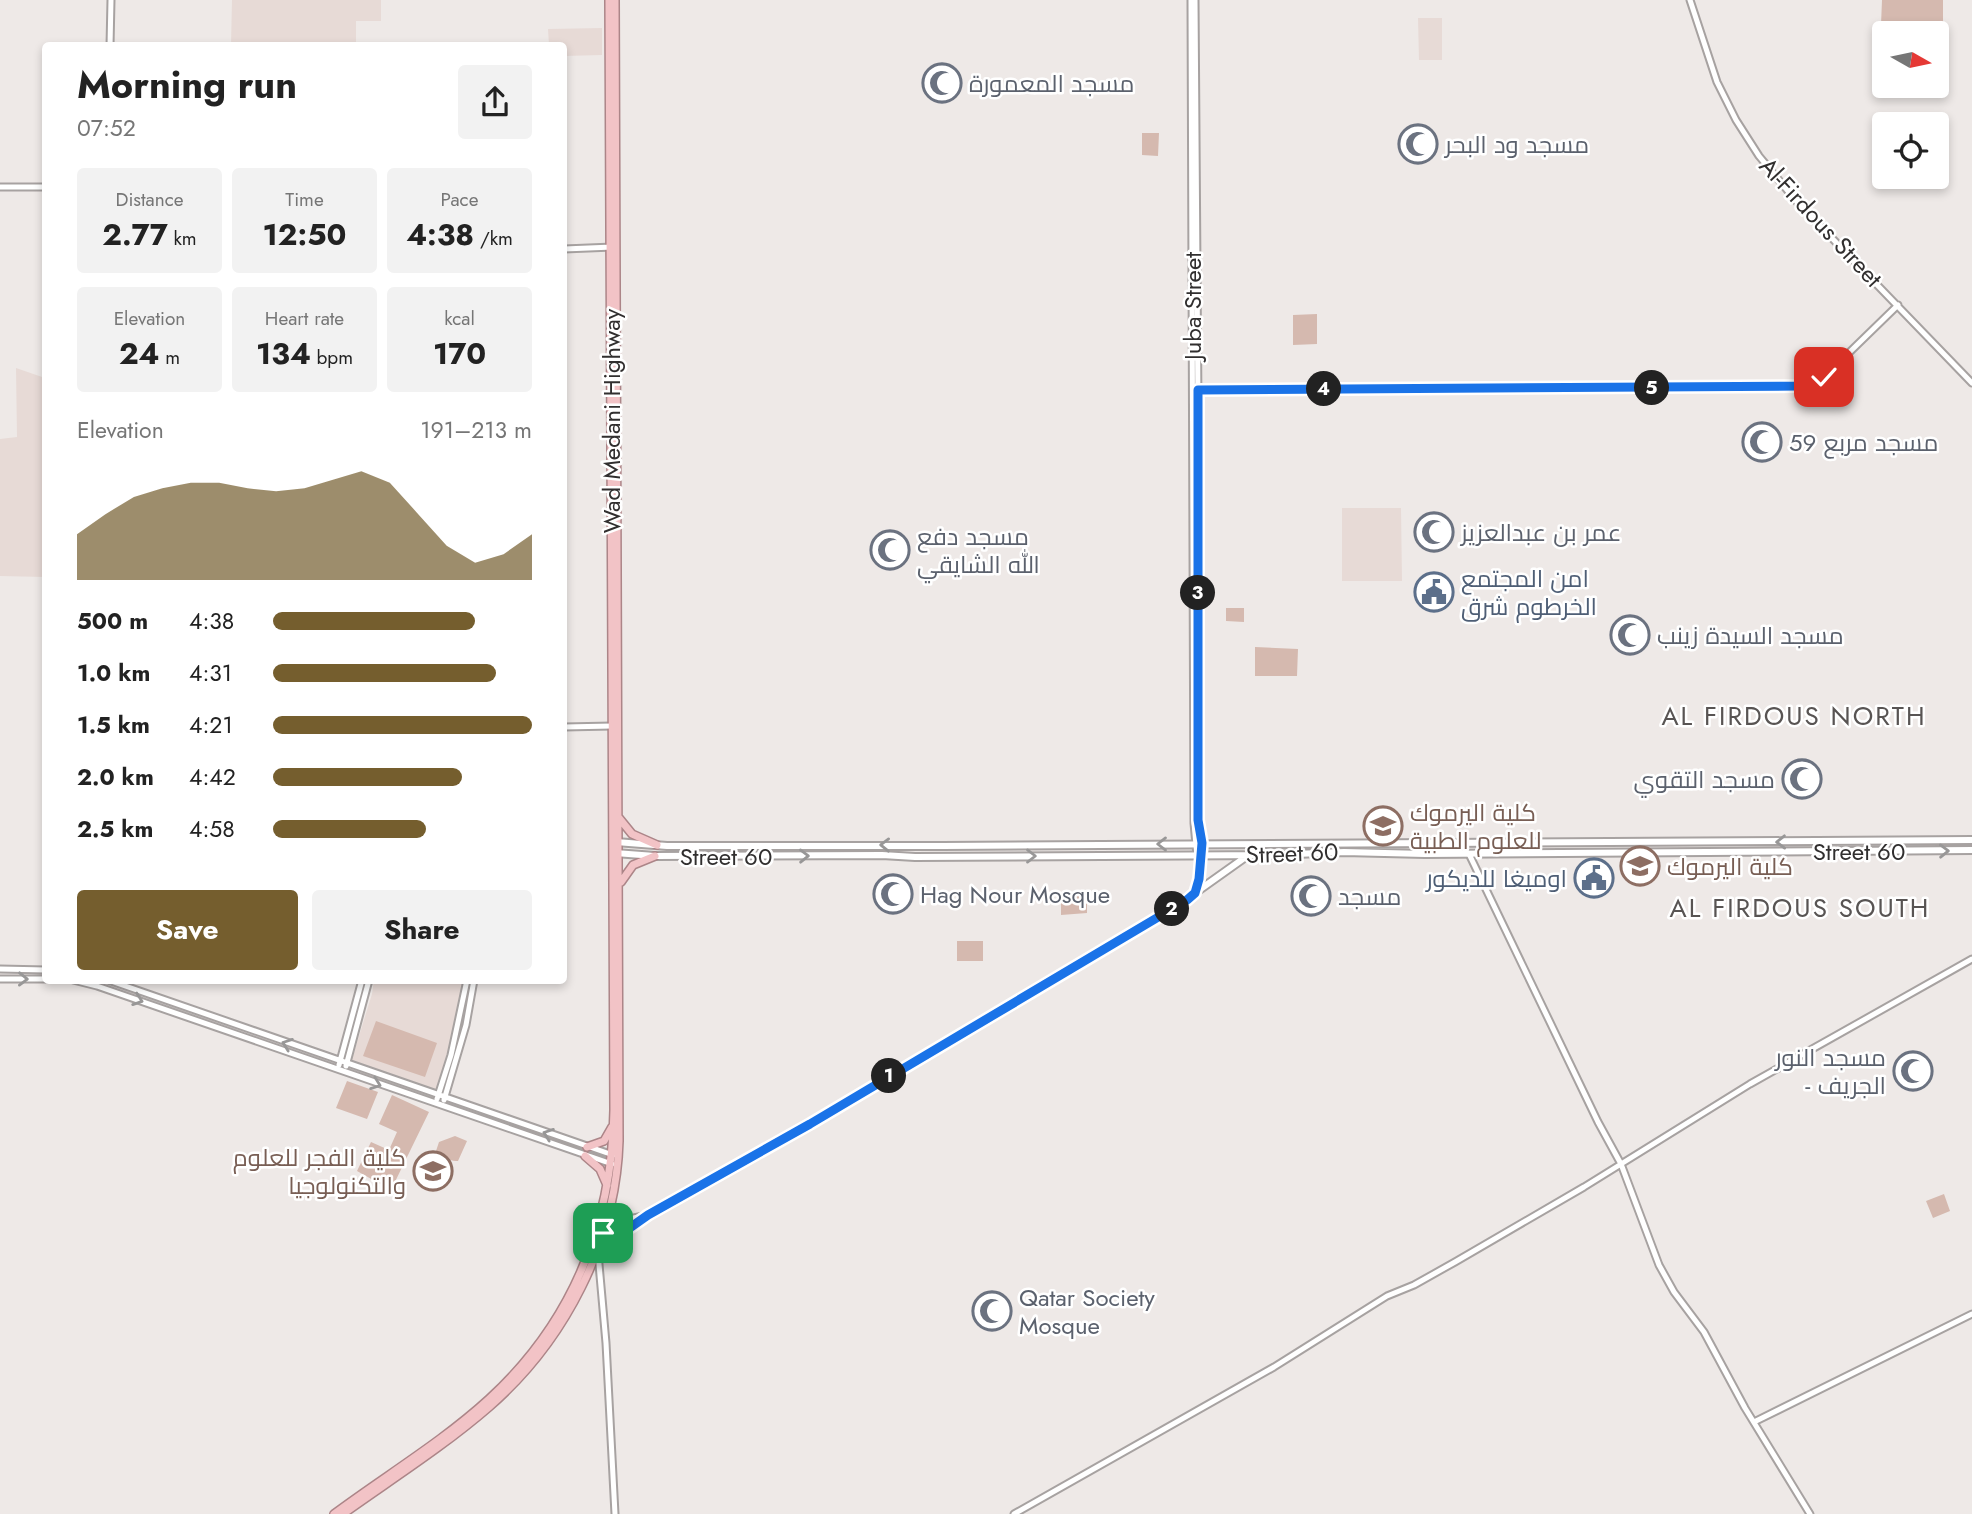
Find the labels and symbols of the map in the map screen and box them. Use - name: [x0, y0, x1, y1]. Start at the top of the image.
- north arrow: [1872, 21, 1950, 98]
- mosque icon: مسجد المعمورة: [921, 62, 963, 104]
- place label: مسجد المعمورة: [969, 66, 1134, 101]
- mosque icon: مسجد ود البحر: [1397, 123, 1439, 165]
- place label: مسجد ود البحر: [1443, 127, 1589, 162]
- street label: Al-Firdous Street: [1751, 149, 1891, 295]
- street label: Juba Street: [1175, 252, 1210, 363]
- street label: Wad Medani Highway: [594, 308, 629, 533]
- pin: [1794, 347, 1854, 407]
- pin: 5: [1634, 370, 1670, 406]
- pin: 4: [1306, 372, 1342, 406]
- mosque icon: مسجد مربع 59: [1741, 421, 1783, 463]
- place label: مسجد مربع 59: [1789, 425, 1938, 460]
- mosque icon: عمر بن عبدالعزيز: [1413, 511, 1455, 553]
- place label: عمر بن عبدالعزيز: [1459, 515, 1621, 550]
- place label: مسجد دفع الله الشايقي: [917, 519, 1040, 584]
- mosque icon: مسجد دفع الله الشايقي: [869, 529, 911, 571]
- place label: امن المجتمع الخرطوم شرق: [1461, 561, 1597, 624]
- public building icon: امن المجتمع الخرطوم شرق: [1413, 571, 1455, 613]
- pin: 3: [1180, 576, 1216, 610]
- mosque icon: مسجد السيدة زينب: [1609, 614, 1651, 656]
- place label: مسجد السيدة زينب: [1657, 618, 1844, 653]
- district label: AL FIRDOUS NORTH: [1661, 697, 1927, 735]
- mosque icon: مسجد التقوي: [1781, 758, 1823, 800]
- place label: مسجد التقوي: [1634, 762, 1775, 798]
- place label: كلية اليرموك للعلوم الطبية: [1410, 795, 1542, 858]
- school or university icon: كلية اليرموك للعلوم الطبية: [1362, 805, 1404, 847]
- street label: Street 60: [1245, 834, 1339, 872]
- one-way arrow: [1776, 834, 1786, 850]
- street label: Street 60: [1813, 834, 1905, 869]
- one-way arrow: [1156, 836, 1167, 852]
- one-way arrow: [880, 838, 891, 853]
- street label: Street 60: [680, 839, 772, 874]
- one-way arrow: [1939, 843, 1950, 858]
- school or university icon: كلية اليرموك: [1619, 845, 1661, 887]
- one-way arrow: [1026, 848, 1037, 864]
- one-way arrow: [798, 849, 809, 864]
- place label: كلية اليرموك: [1667, 849, 1793, 884]
- public building icon: اوميغا للديكور: [1573, 857, 1615, 899]
- place label: اوميغا للديكور: [1424, 861, 1567, 896]
- mosque icon: Hag Nour Mosque: [872, 873, 914, 915]
- mosque icon: مسجد: [1290, 875, 1332, 917]
- place label: Hag Nour Mosque: [920, 877, 1110, 912]
- place label: مسجد: [1338, 879, 1401, 914]
- district label: AL FIRDOUS SOUTH: [1670, 889, 1930, 927]
- pin: 2: [1154, 892, 1190, 926]
- one-way arrow: [18, 971, 29, 987]
- one-way arrow: [131, 992, 143, 1006]
- one-way arrow: [281, 1038, 293, 1052]
- place label: مسجد النور - الجريف: [1773, 1040, 1886, 1103]
- mosque icon: مسجد النور - الجريف: [1892, 1050, 1934, 1092]
- pin: 1: [872, 1058, 906, 1094]
- one-way arrow: [369, 1075, 381, 1089]
- one-way arrow: [542, 1128, 554, 1142]
- place label: كلية الفجر للعلوم والتكنولوجيا: [233, 1140, 406, 1203]
- school or university icon: كلية الفجر للعلوم والتكنولوجيا: [412, 1150, 454, 1192]
- pin: [573, 1203, 633, 1263]
- place label: Qatar Society Mosque: [1019, 1280, 1155, 1343]
- mosque icon: Qatar Society Mosque: [971, 1290, 1013, 1332]

